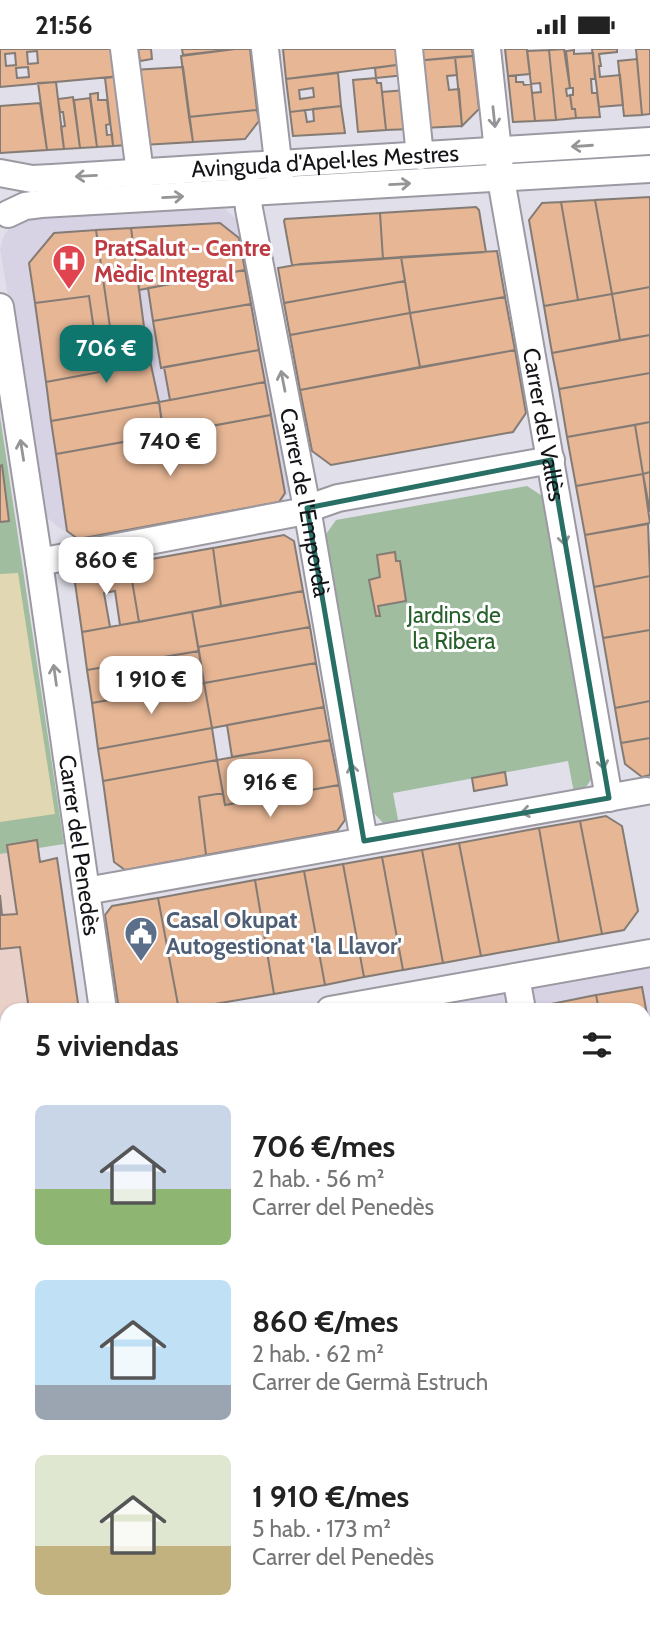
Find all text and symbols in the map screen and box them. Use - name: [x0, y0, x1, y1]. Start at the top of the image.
- text: 21:56: [35, 9, 93, 41]
- one-way arrow: [488, 105, 501, 128]
- street label: Avinguda d'Apel·les Mestres: [190, 139, 460, 183]
- one-way arrow: [571, 139, 594, 152]
- one-way arrow: [75, 170, 98, 183]
- one-way arrow: [388, 178, 411, 191]
- one-way arrow: [161, 190, 184, 203]
- place label: PratSalut - Centre Mèdic Integral: [94, 234, 271, 288]
- hospital icon: PratSalut - Centre Mèdic Integral: [50, 242, 88, 291]
- pin: 706 €: [57, 325, 155, 385]
- text: 706 €: [76, 334, 136, 362]
- street label: Carrer del Vallès: [517, 346, 571, 503]
- one-way arrow: [275, 370, 289, 393]
- street label: Carrer de l'Empordà: [274, 406, 336, 599]
- pin: 740 €: [121, 419, 219, 478]
- text: 740 €: [139, 427, 201, 455]
- one-way arrow: [15, 439, 28, 462]
- one-way arrow: [557, 523, 570, 546]
- pin: 860 €: [57, 538, 155, 597]
- text: 860 €: [75, 546, 137, 574]
- park label: Jardins de la Ribera: [406, 601, 501, 655]
- pin: 1 910 €: [86, 657, 216, 716]
- one-way arrow: [48, 665, 61, 687]
- text: 1 910 €: [115, 665, 187, 693]
- one-way arrow: [596, 747, 609, 770]
- street label: Carrer del Penedès: [53, 753, 106, 937]
- pin: 916 €: [221, 759, 319, 819]
- one-way arrow: [346, 763, 359, 785]
- text: 916 €: [243, 768, 297, 796]
- one-way arrow: [520, 805, 543, 819]
- place label: Casal Okupat Autogestionat 'la Llavor': [166, 906, 402, 960]
- public building icon: Casal Okupat Autogestionat 'la Llavor': [122, 914, 160, 963]
- icon: filters: [578, 1026, 616, 1064]
- text: 5 viviendas: [35, 1027, 179, 1064]
- text: 706 €/mes: [252, 1128, 395, 1165]
- icon: home: [91, 1133, 175, 1217]
- text: 2 hab. · 56 m²: [252, 1165, 384, 1193]
- text: Carrer del Penedès: [252, 1193, 434, 1221]
- text: 860 €/mes: [252, 1303, 398, 1340]
- icon: home: [91, 1308, 175, 1392]
- text: 2 hab. · 62 m²: [252, 1340, 384, 1368]
- text: Carrer de Germà Estruch: [252, 1368, 488, 1396]
- text: 1 910 €/mes: [252, 1478, 409, 1515]
- icon: home: [91, 1483, 175, 1567]
- text: 5 hab. · 173 m²: [252, 1515, 391, 1543]
- text: Carrer del Penedès: [252, 1543, 434, 1571]

